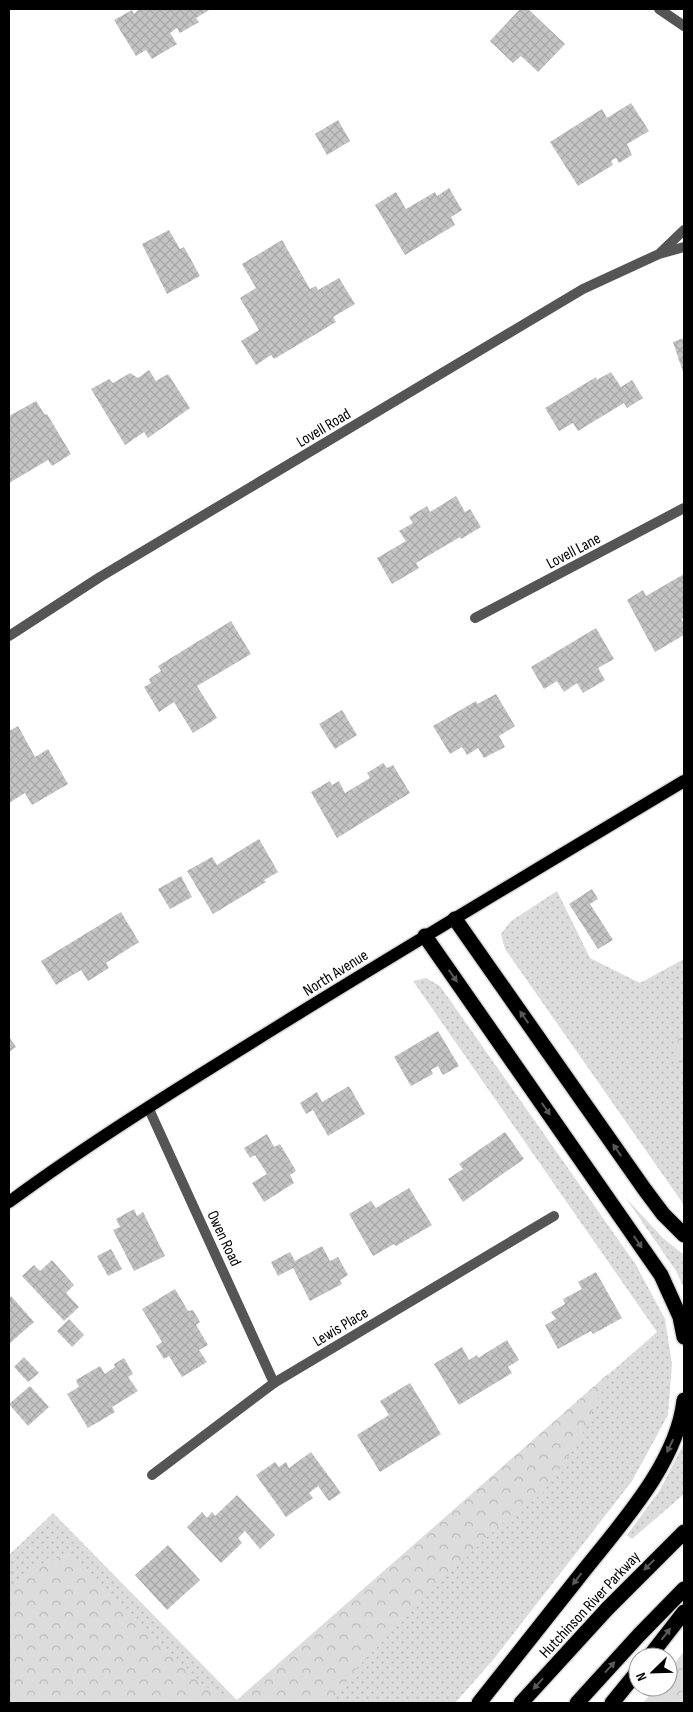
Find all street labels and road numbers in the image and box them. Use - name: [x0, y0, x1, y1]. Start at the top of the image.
- street label: Lovell Road: [293, 405, 354, 452]
- street label: Lovell Lane: [543, 529, 604, 573]
- street label: North Avenue: [300, 946, 372, 1001]
- street label: Owen Road: [203, 1208, 245, 1270]
- street label: Lewis Place: [310, 1303, 372, 1351]
- street label: Hutchinson River Parkway: [536, 1548, 644, 1662]

